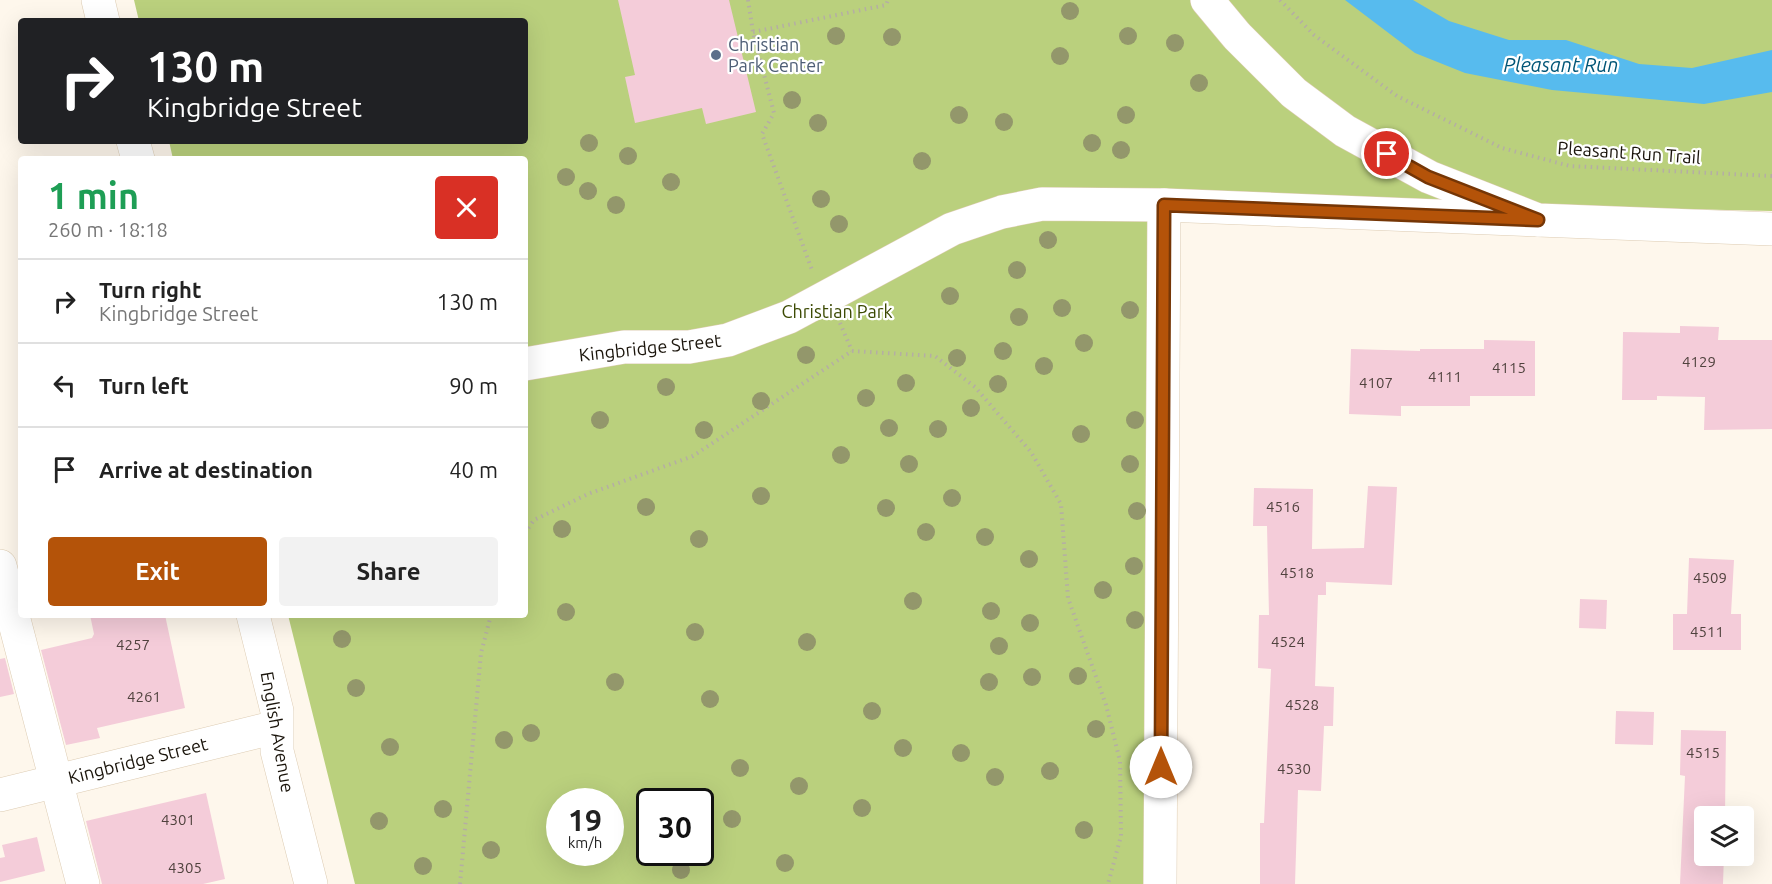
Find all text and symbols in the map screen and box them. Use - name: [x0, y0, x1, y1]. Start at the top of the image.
- place label: Christian Park Center: [728, 34, 823, 75]
- icon: right: [48, 42, 126, 120]
- text: 130 m: [147, 43, 264, 90]
- marker: Christian Park Center: [709, 48, 723, 62]
- water label: Pleasant Run: [1504, 53, 1618, 76]
- text: Kingbridge Street: [147, 92, 362, 122]
- pin: [1361, 128, 1412, 179]
- icon: arrive: [1370, 137, 1403, 170]
- street label: Pleasant Run Trail: [1557, 137, 1702, 167]
- text: 1 min: [48, 175, 139, 216]
- button: close: [435, 176, 498, 239]
- text: 260 m · 18:18: [48, 218, 168, 241]
- text: Turn right: [99, 277, 201, 302]
- icon: right: [48, 285, 81, 318]
- text: 130 m: [437, 289, 498, 314]
- park label: Christian Park: [781, 301, 893, 321]
- text: Kingbridge Street: [99, 302, 258, 325]
- street label: Kingbridge Street: [578, 330, 722, 364]
- house number: 4129: [1682, 353, 1716, 370]
- house number: 4115: [1492, 359, 1526, 376]
- house number: 4111: [1428, 368, 1462, 385]
- icon: left: [48, 369, 81, 402]
- text: Turn left: [99, 373, 189, 398]
- text: 90 m: [449, 373, 498, 398]
- house number: 4107: [1359, 374, 1393, 391]
- icon: arrive: [48, 453, 81, 486]
- text: Arrive at destination: [99, 457, 313, 482]
- text: 40 m: [449, 457, 498, 482]
- house number: 4516: [1266, 498, 1300, 515]
- button: Exit: [48, 537, 267, 606]
- button: Share: [279, 537, 498, 606]
- house number: 4518: [1280, 564, 1314, 581]
- house number: 4509: [1693, 569, 1727, 586]
- house number: 4511: [1690, 623, 1724, 640]
- house number: 4524: [1271, 633, 1305, 650]
- house number: 4257: [116, 636, 150, 653]
- street label: English Avenue: [257, 670, 298, 794]
- house number: 4261: [127, 688, 161, 705]
- house number: 4528: [1285, 696, 1319, 713]
- street label: Kingbridge Street: [66, 733, 210, 787]
- position arrow: [1129, 735, 1193, 799]
- house number: 4515: [1686, 744, 1720, 761]
- house number: 4530: [1277, 760, 1311, 777]
- speed limit sign: 30: [636, 788, 714, 866]
- text: 19: [568, 803, 602, 837]
- map controls: [1694, 806, 1754, 866]
- button: layers: [1694, 806, 1754, 866]
- house number: 4301: [161, 811, 195, 828]
- text: km/h: [568, 834, 602, 851]
- house number: 4305: [168, 859, 202, 876]

